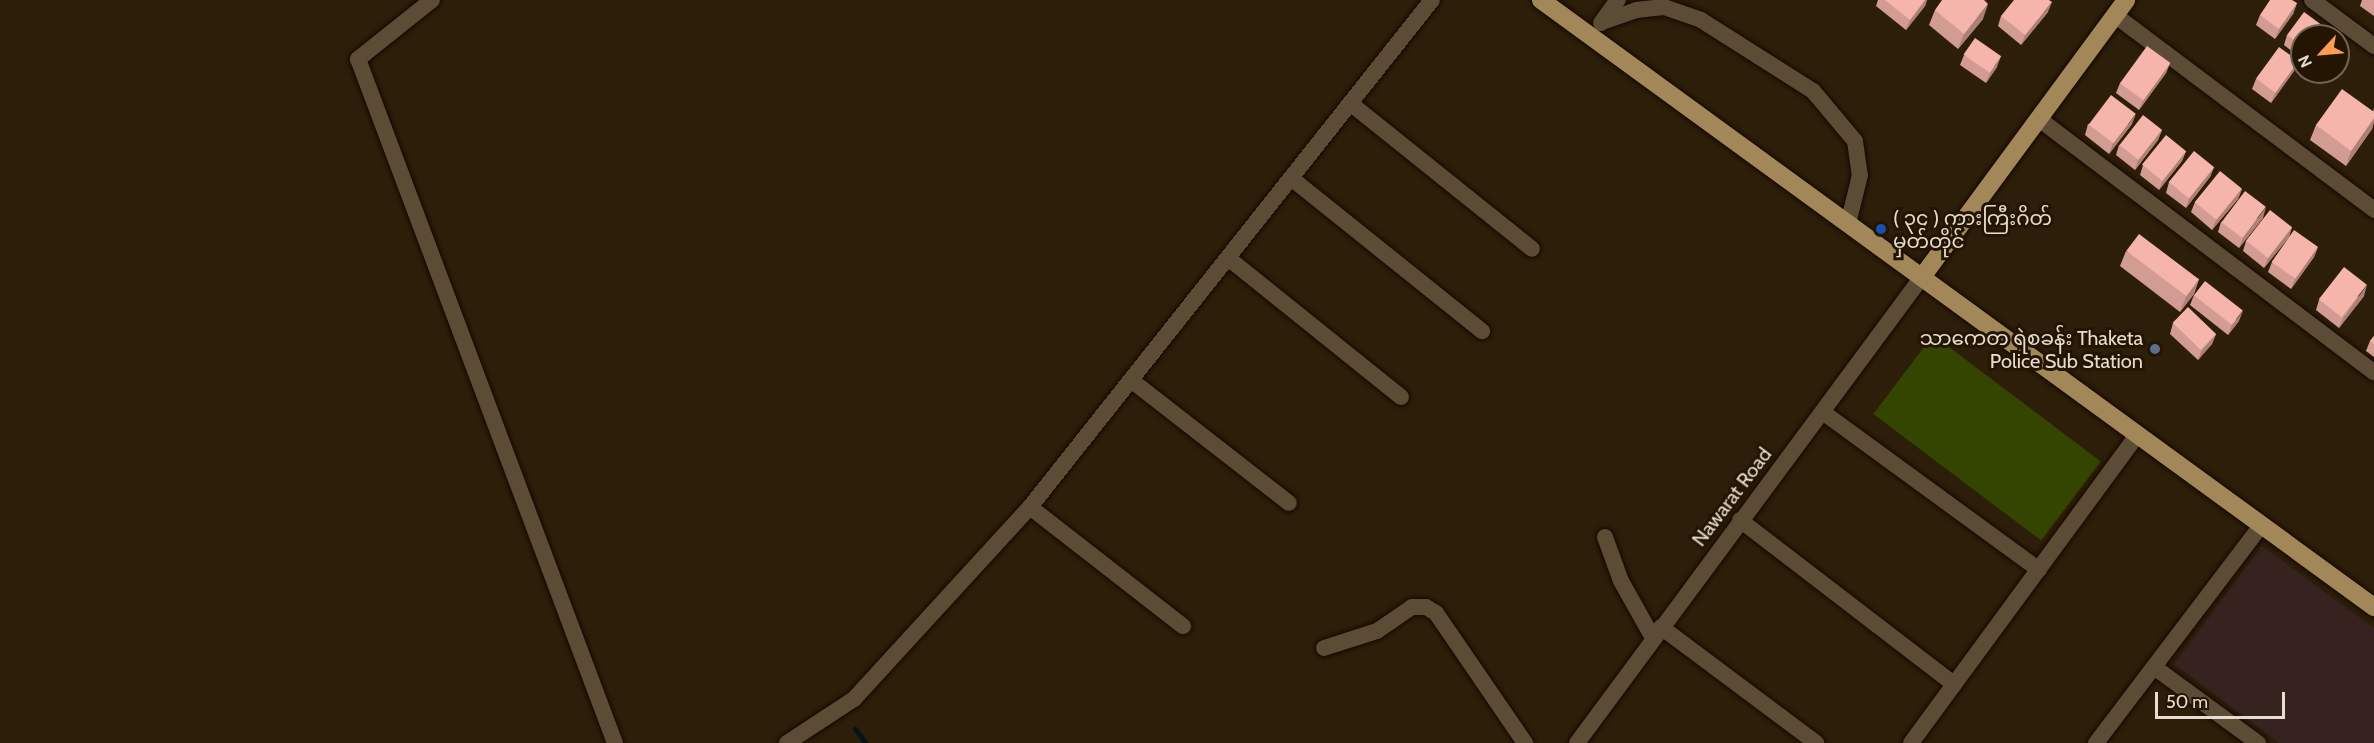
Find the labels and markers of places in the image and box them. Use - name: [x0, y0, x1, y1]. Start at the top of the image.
- place label: ( ၃၄ ) ကားကြီးဂိတ် မှတ်တိုင်: [1893, 206, 2052, 253]
- marker: ( ၃၄ ) ကားကြီးဂိတ် မှတ်တိုင်: [1874, 222, 1888, 236]
- place label: သာကေတ ရဲစခန်း Thaketa Police Sub Station: [1920, 326, 2143, 373]
- marker: သာကေတ ရဲစခန်း Thaketa Police Sub Station: [2148, 342, 2162, 356]

